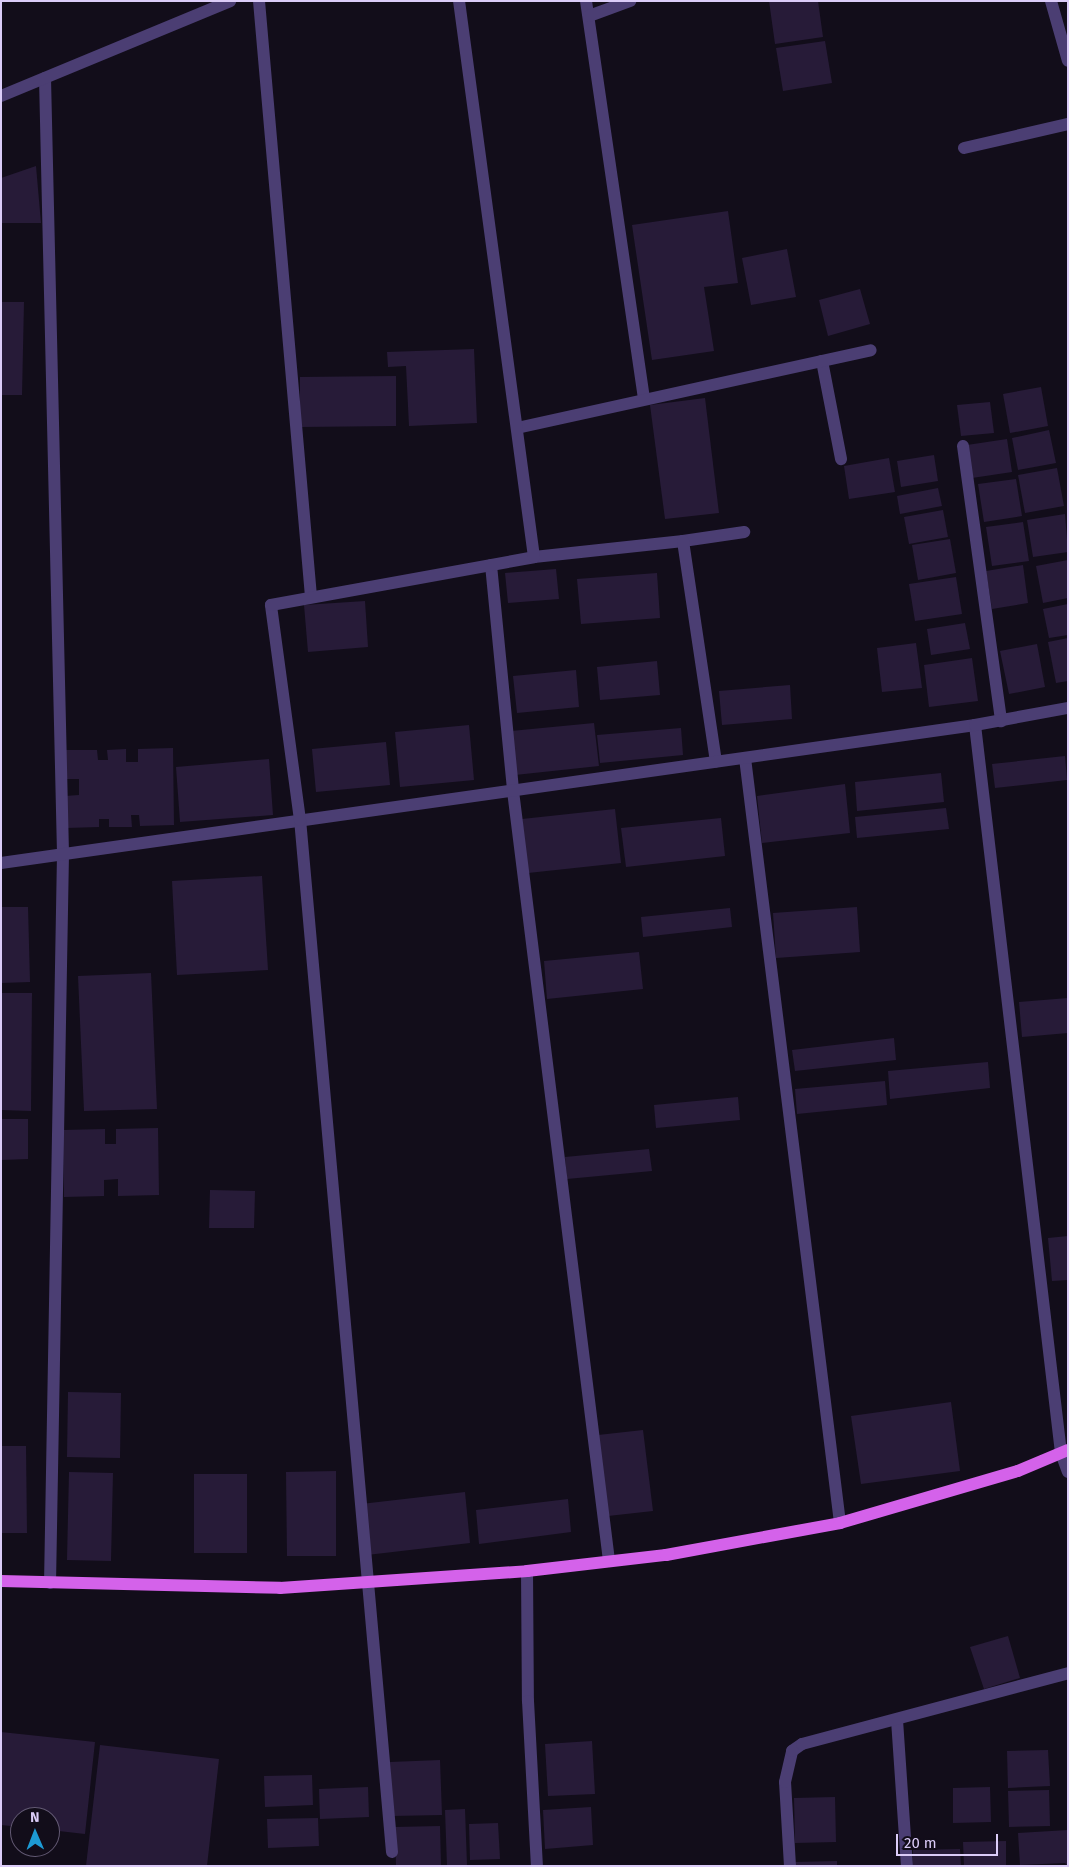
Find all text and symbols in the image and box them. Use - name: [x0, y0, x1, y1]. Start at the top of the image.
- north arrow: [10, 1807, 60, 1857]
- text: N: [30, 1809, 40, 1826]
- scale bar: [899, 1824, 1002, 1856]
- text: 20 m: [904, 1834, 937, 1852]

